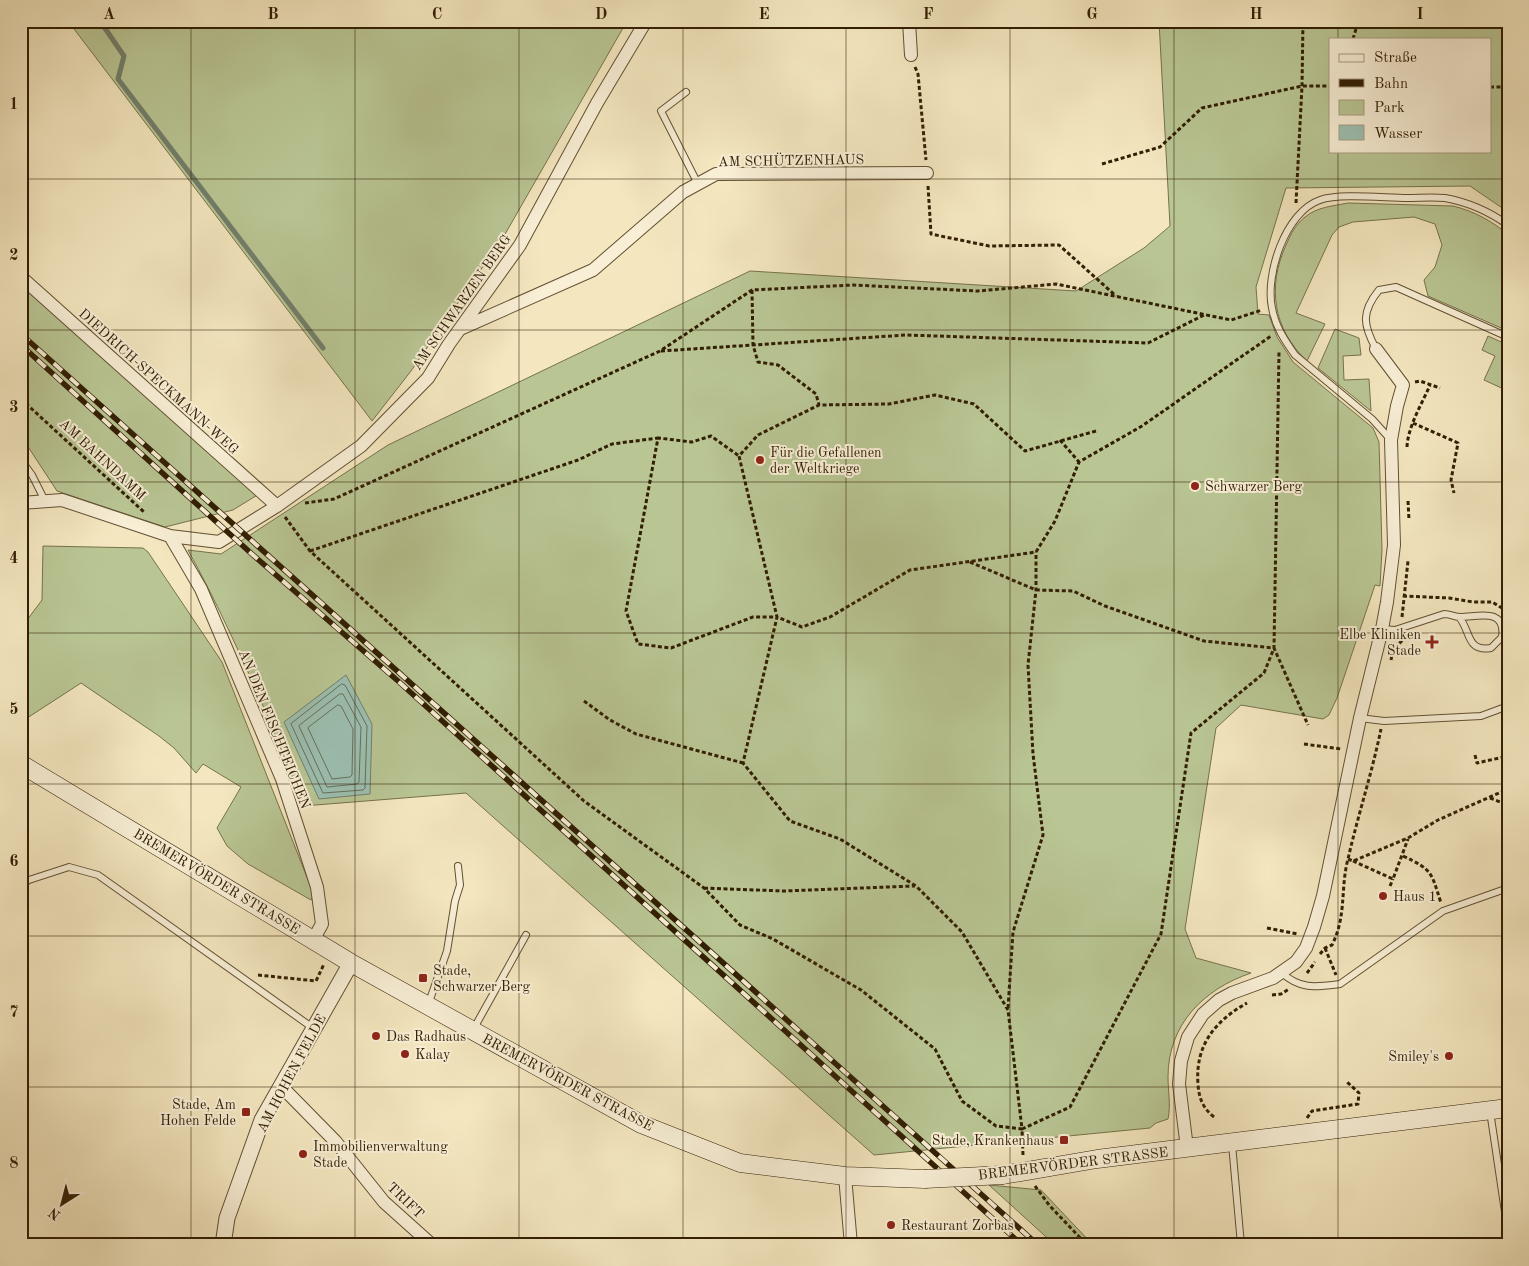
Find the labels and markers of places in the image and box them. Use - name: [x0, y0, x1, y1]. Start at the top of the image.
- place label: Für die Gefallenen der Weltkriege: [770, 446, 882, 476]
- marker: Für die Gefallenen der Weltkriege: [754, 454, 766, 466]
- marker: Schwarzer Berg: [1189, 480, 1201, 492]
- place label: Schwarzer Berg: [1205, 480, 1303, 494]
- place label: Elbe Kliniken Stade: [1339, 628, 1421, 658]
- marker: Elbe Kliniken Stade: [1425, 635, 1439, 649]
- marker: Haus 1: [1377, 890, 1389, 902]
- place label: Haus 1: [1393, 890, 1437, 904]
- place label: Stade, Schwarzer Berg: [433, 964, 531, 994]
- marker: Stade, Schwarzer Berg: [417, 972, 429, 984]
- marker: Das Radhaus: [370, 1030, 382, 1042]
- place label: Das Radhaus: [386, 1030, 466, 1044]
- marker: Kalay: [399, 1048, 411, 1060]
- place label: Kalay: [415, 1048, 451, 1062]
- place label: Smiley's: [1388, 1050, 1439, 1064]
- marker: Smiley's: [1443, 1050, 1455, 1062]
- place label: Stade, Am Hohen Felde: [160, 1098, 236, 1128]
- marker: Stade, Am Hohen Felde: [240, 1106, 252, 1118]
- place label: Stade, Krankenhaus: [932, 1134, 1054, 1148]
- marker: Stade, Krankenhaus: [1058, 1134, 1070, 1146]
- place label: Immobilienverwaltung Stade: [313, 1140, 448, 1170]
- marker: Immobilienverwaltung Stade: [297, 1148, 309, 1160]
- marker: Restaurant Zorbas: [885, 1219, 897, 1231]
- place label: Restaurant Zorbas: [901, 1219, 1014, 1233]

